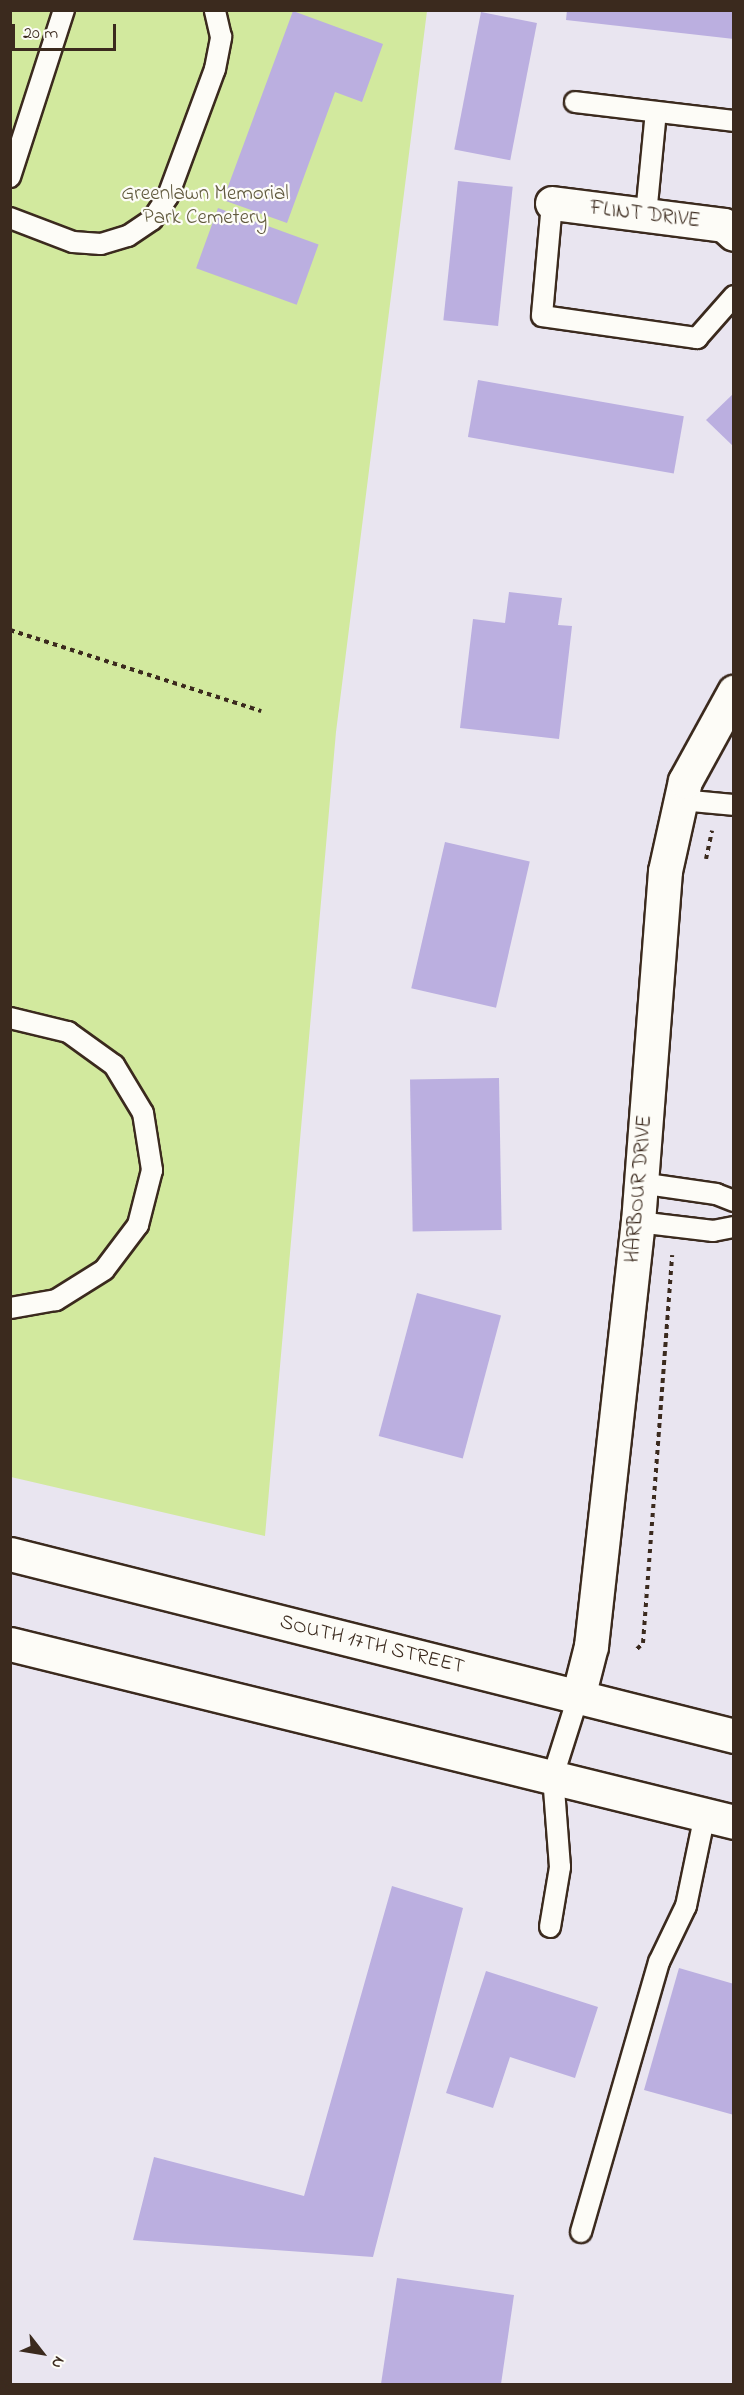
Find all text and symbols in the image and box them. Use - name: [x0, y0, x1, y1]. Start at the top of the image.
- scale bar: [15, 12, 118, 50]
- text: 20 m: [23, 21, 58, 47]
- park label: Greenlawn Memorial Park Cemetery: [121, 181, 289, 231]
- street label: FLINT DRIVE: [588, 196, 702, 234]
- street label: HARBOUR DRIVE: [620, 1114, 658, 1264]
- street label: SOUTH 17TH STREET: [277, 1610, 467, 1680]
- north arrow: [12, 2323, 72, 2383]
- text: N: [44, 2351, 70, 2373]

